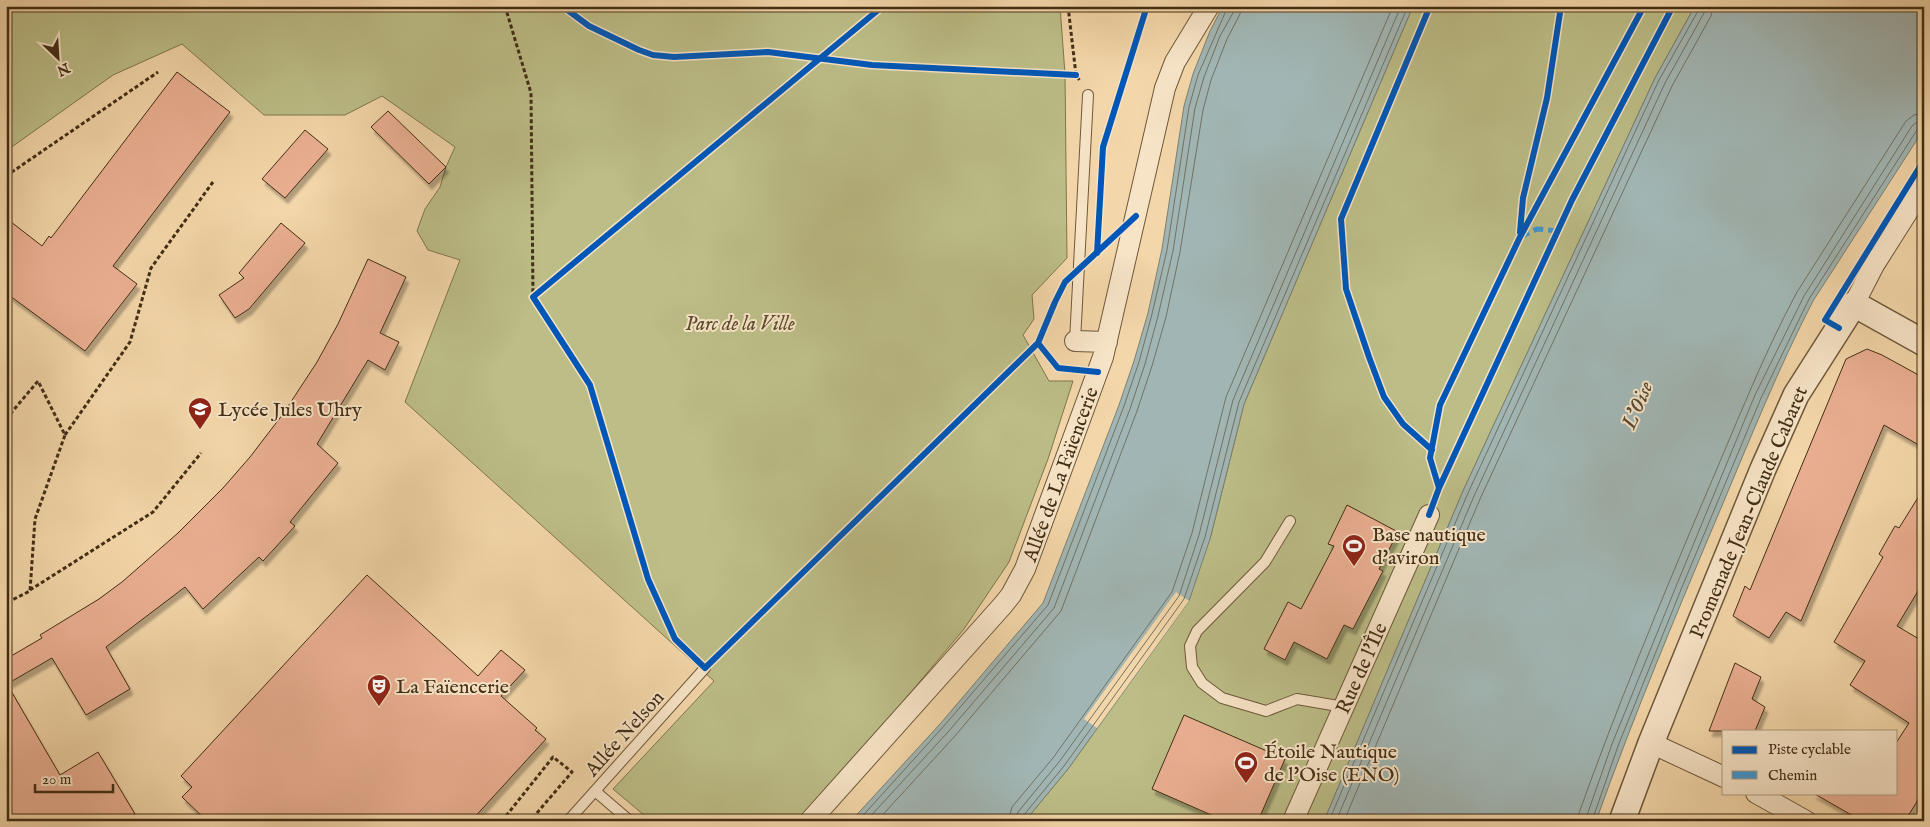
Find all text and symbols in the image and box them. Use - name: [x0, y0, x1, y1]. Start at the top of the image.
- north arrow: [32, 32, 82, 82]
- text: N: [54, 58, 73, 80]
- park label: Parc de la Ville: [685, 312, 795, 337]
- water label: L'Oise: [1616, 378, 1660, 434]
- street label: Promenade Jean-Claude Cabaret: [1685, 382, 1814, 643]
- street label: Allée de La Faïencerie: [1018, 384, 1105, 566]
- school or university icon: Lycée Jules Uhry: [187, 396, 213, 430]
- place label: Lycée Jules Uhry: [218, 398, 362, 423]
- place label: Base nautique d'aviron: [1372, 523, 1486, 571]
- sports icon: Base nautique d'aviron: [1341, 533, 1367, 567]
- street label: Rue de l'Île: [1331, 619, 1394, 718]
- theatre icon: La Faïencerie: [366, 673, 392, 707]
- place label: La Faïencerie: [396, 675, 509, 700]
- street label: Allée Nelson: [579, 686, 670, 783]
- legend: [1722, 730, 1898, 794]
- place label: Étoile Nautique de l'Oise (ENO): [1264, 740, 1399, 788]
- text: Piste cyclable: [1768, 740, 1851, 759]
- sports icon: Étoile Nautique de l'Oise (ENO): [1233, 750, 1259, 784]
- scale bar: [35, 762, 112, 794]
- text: Chemin: [1768, 766, 1817, 785]
- text: 20 m: [42, 770, 72, 789]

